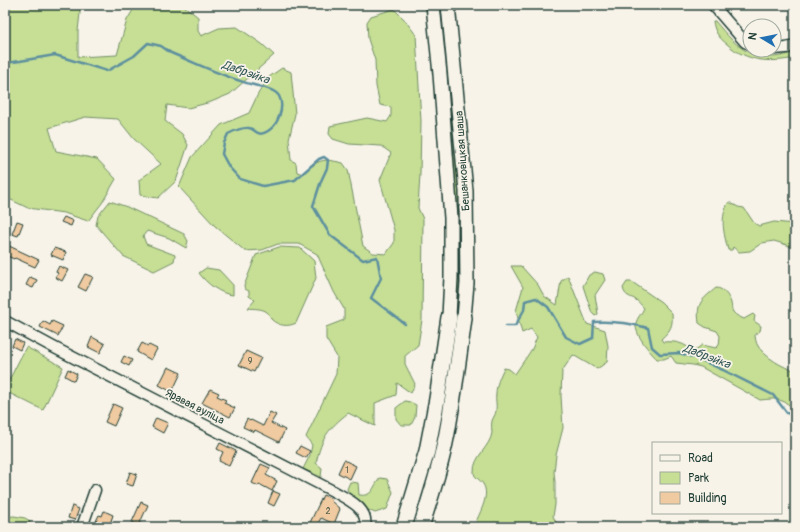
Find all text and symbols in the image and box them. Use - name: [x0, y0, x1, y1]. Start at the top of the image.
- north arrow: [742, 18, 782, 58]
- text: N: [746, 31, 760, 41]
- water label: Дабрэйка: [219, 57, 273, 88]
- street label: Бешанковіцкая шаша: [453, 110, 472, 212]
- water label: Дабрэйка: [680, 340, 734, 373]
- house number: 9: [248, 356, 253, 367]
- street label: Яравая вуліца: [163, 386, 227, 427]
- legend: [652, 442, 782, 514]
- text: Road: [688, 451, 713, 466]
- house number: 1: [345, 465, 349, 476]
- text: Park: [688, 471, 709, 486]
- text: Building: [688, 491, 727, 506]
- house number: 2: [325, 506, 331, 517]

